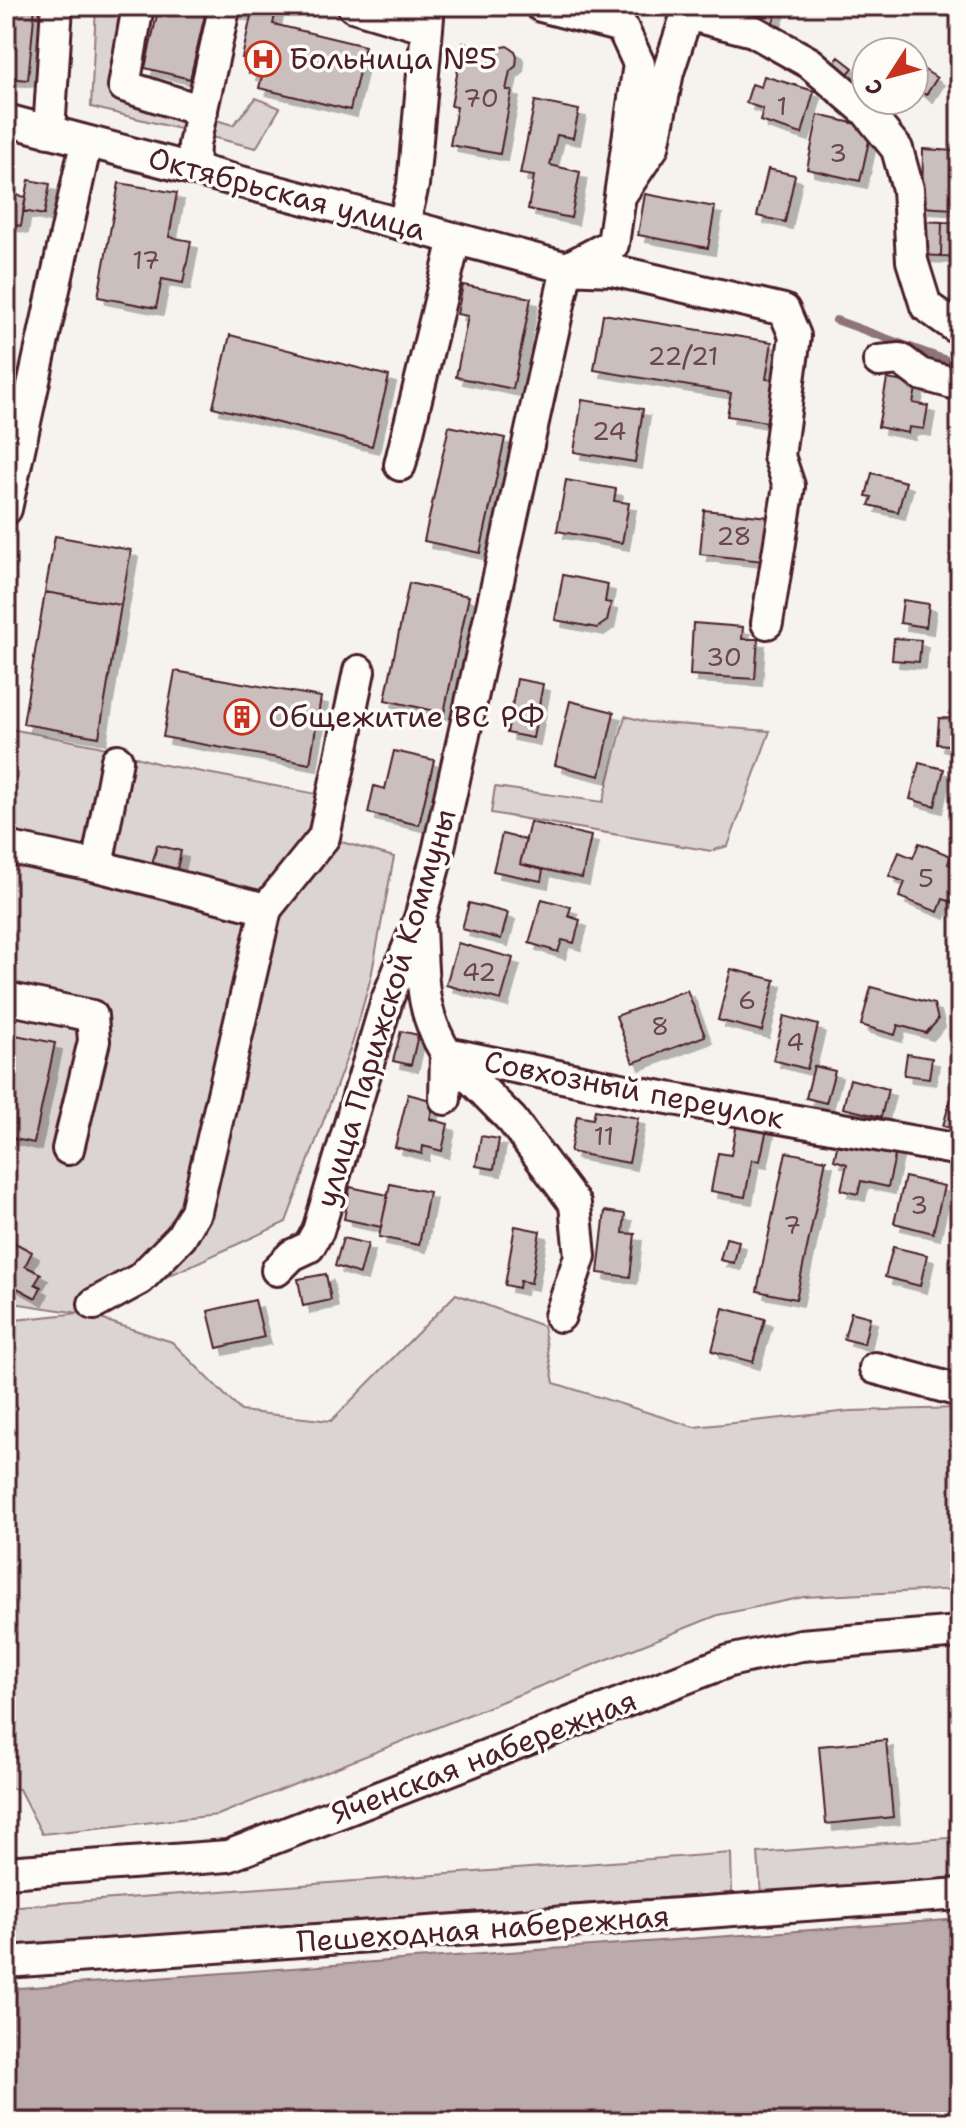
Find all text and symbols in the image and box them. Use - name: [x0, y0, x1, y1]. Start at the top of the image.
- north arrow: [850, 36, 930, 116]
- place label: Больница №5: [289, 38, 497, 79]
- hospital icon: Больница №5: [244, 40, 282, 78]
- text: С: [859, 73, 890, 101]
- house number: 70: [463, 80, 499, 115]
- house number: 1: [777, 88, 787, 123]
- house number: 3: [829, 135, 847, 170]
- street label: Октябрьская улица: [144, 137, 431, 250]
- house number: 17: [132, 242, 160, 277]
- house number: 22/21: [647, 338, 719, 373]
- house number: 24: [592, 413, 626, 448]
- house number: 28: [716, 518, 752, 553]
- house number: 30: [706, 639, 742, 674]
- place label: Общежитие ВС РФ: [268, 696, 544, 737]
- building icon: Общежитие ВС РФ: [223, 698, 261, 736]
- street label: улица Парижской Коммуны: [305, 804, 466, 1212]
- house number: 5: [918, 860, 934, 895]
- house number: 42: [462, 954, 496, 989]
- house number: 6: [738, 982, 756, 1017]
- house number: 8: [651, 1008, 669, 1043]
- house number: 4: [786, 1024, 804, 1059]
- street label: Совхозный переулок: [481, 1040, 788, 1139]
- house number: 11: [594, 1118, 614, 1153]
- house number: 3: [910, 1187, 928, 1222]
- house number: 7: [783, 1207, 801, 1242]
- street label: Яченская набережная: [325, 1679, 642, 1834]
- street label: Пешеходная набережная: [295, 1895, 671, 1962]

